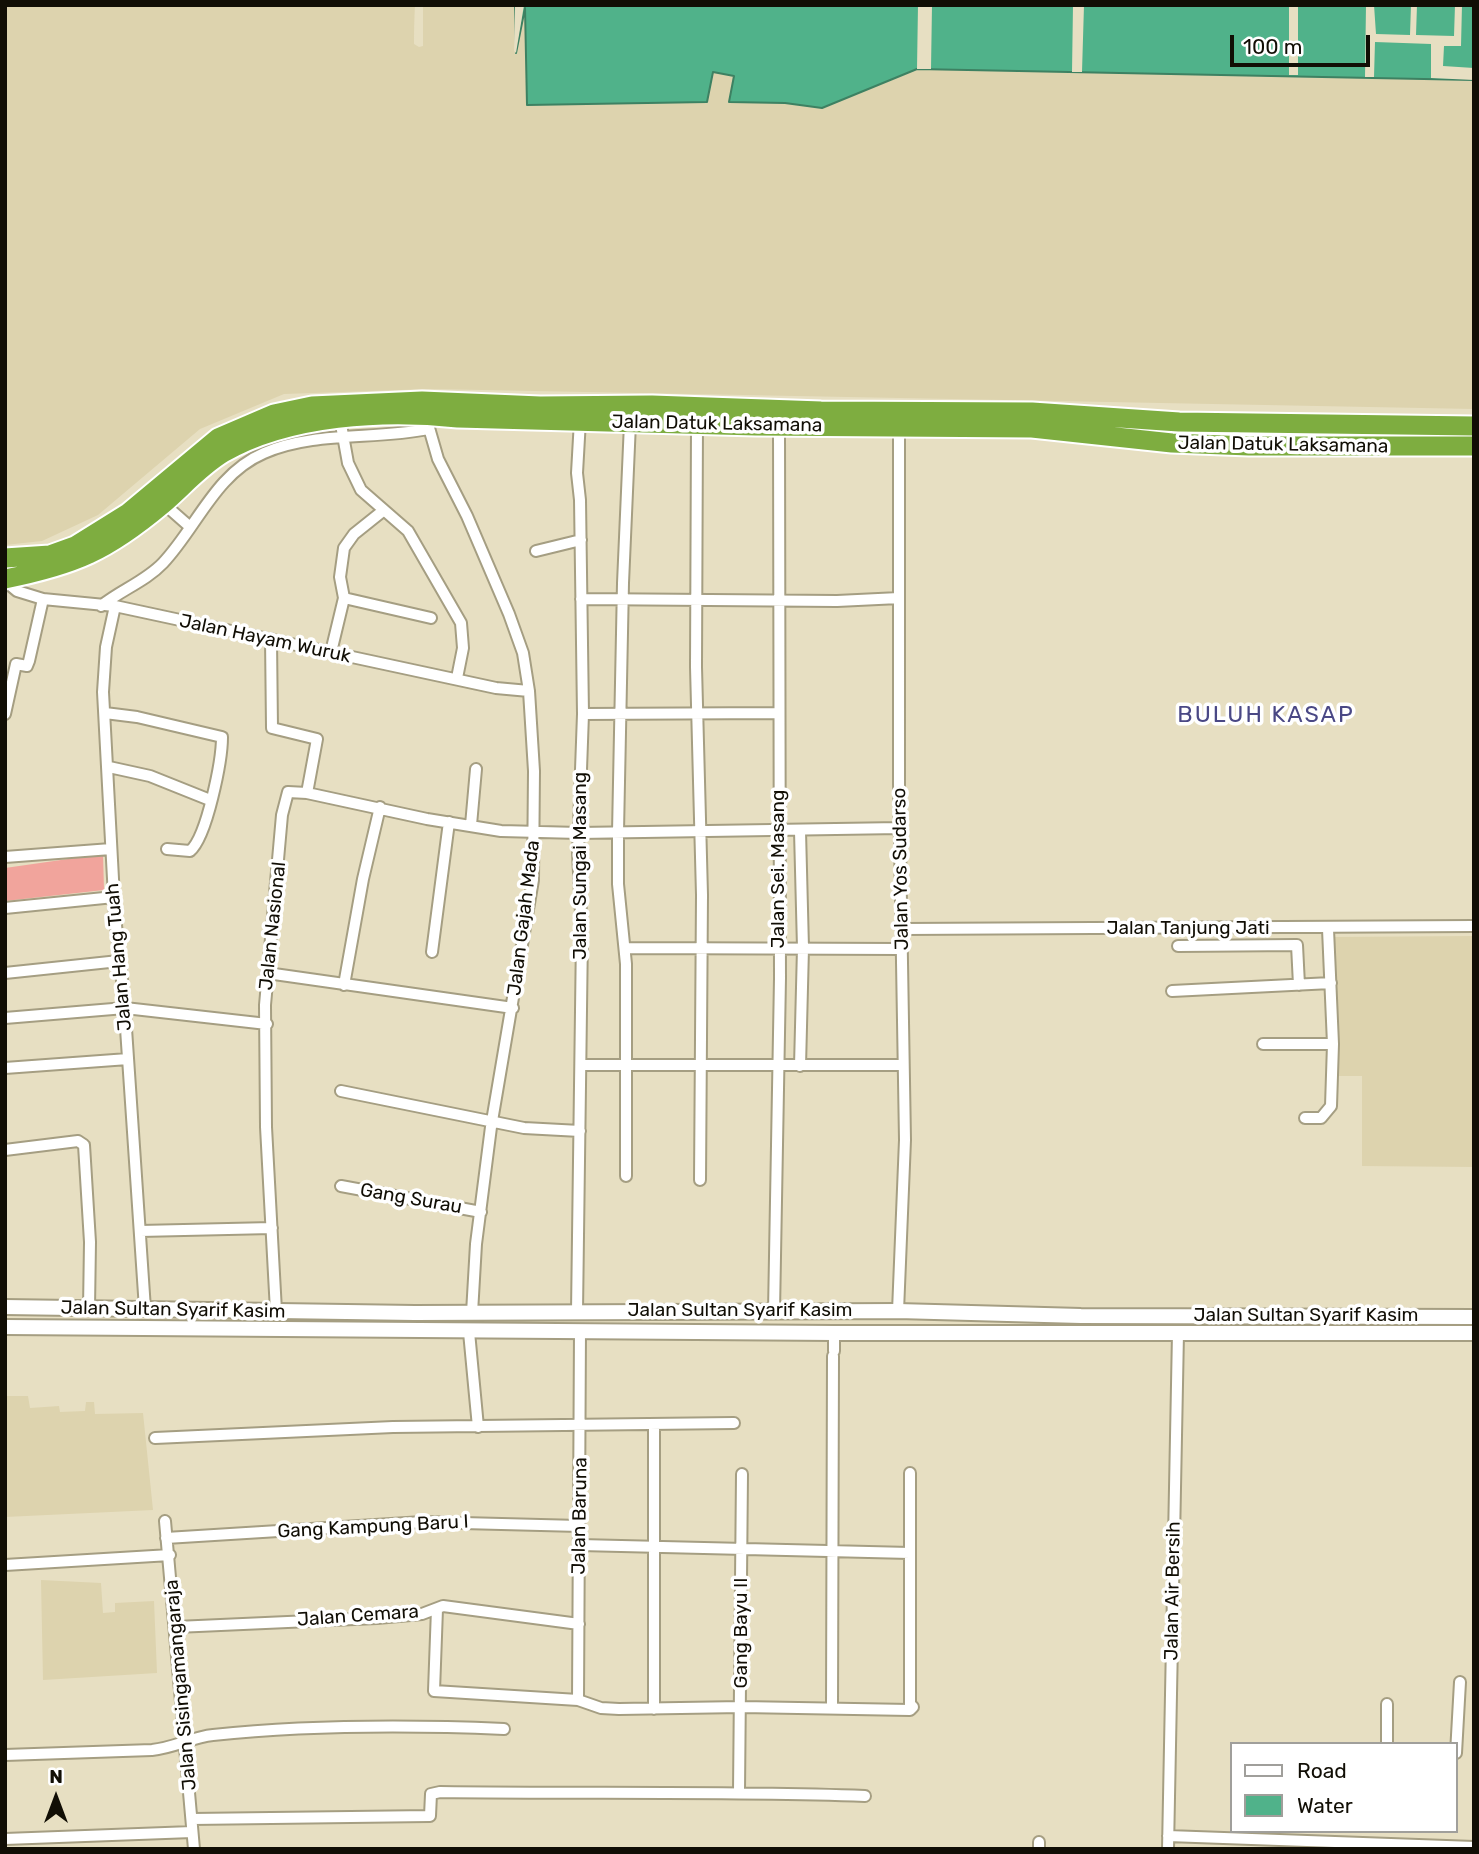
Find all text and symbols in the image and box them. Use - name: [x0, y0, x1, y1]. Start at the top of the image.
- scale bar: [1234, 21, 1374, 65]
- text: 100 m: [1243, 34, 1302, 59]
- street label: Jalan Datuk Laksamana: [611, 411, 823, 437]
- street label: Jalan Datuk Laksamana: [1177, 432, 1389, 458]
- street label: Jalan Hayam Wuruk: [177, 610, 353, 668]
- district label: BULUH KASAP: [1179, 701, 1353, 729]
- street label: Jalan Sungai Masang: [570, 772, 592, 960]
- street label: Jalan Yos Sudarso: [888, 788, 914, 950]
- street label: Jalan Sei. Masang: [768, 790, 790, 948]
- street label: Jalan Gajah Mada: [503, 839, 545, 997]
- street label: Jalan Nasional: [255, 861, 291, 991]
- street label: Jalan Hang Tuah: [101, 882, 137, 1032]
- street label: Jalan Tanjung Jati: [1106, 918, 1270, 940]
- street label: Gang Surau: [358, 1179, 464, 1219]
- street label: Jalan Sultan Syarif Kasim: [60, 1297, 286, 1323]
- street label: Jalan Sultan Syarif Kasim: [628, 1300, 852, 1322]
- street label: Jalan Sultan Syarif Kasim: [1194, 1305, 1418, 1327]
- street label: Jalan Baruna: [568, 1457, 592, 1575]
- street label: Gang Kampung Baru I: [277, 1511, 469, 1543]
- street label: Jalan Air Bersih: [1160, 1521, 1186, 1661]
- street label: Gang Bayu II: [731, 1578, 753, 1688]
- street label: Jalan Sisingamangaraja: [160, 1579, 202, 1791]
- street label: Jalan Cemara: [296, 1600, 420, 1632]
- legend: [1230, 1742, 1458, 1833]
- text: Road: [1297, 1758, 1347, 1783]
- north arrow: [21, 1763, 91, 1833]
- text: N: [49, 1765, 63, 1788]
- text: Water: [1297, 1793, 1353, 1818]

